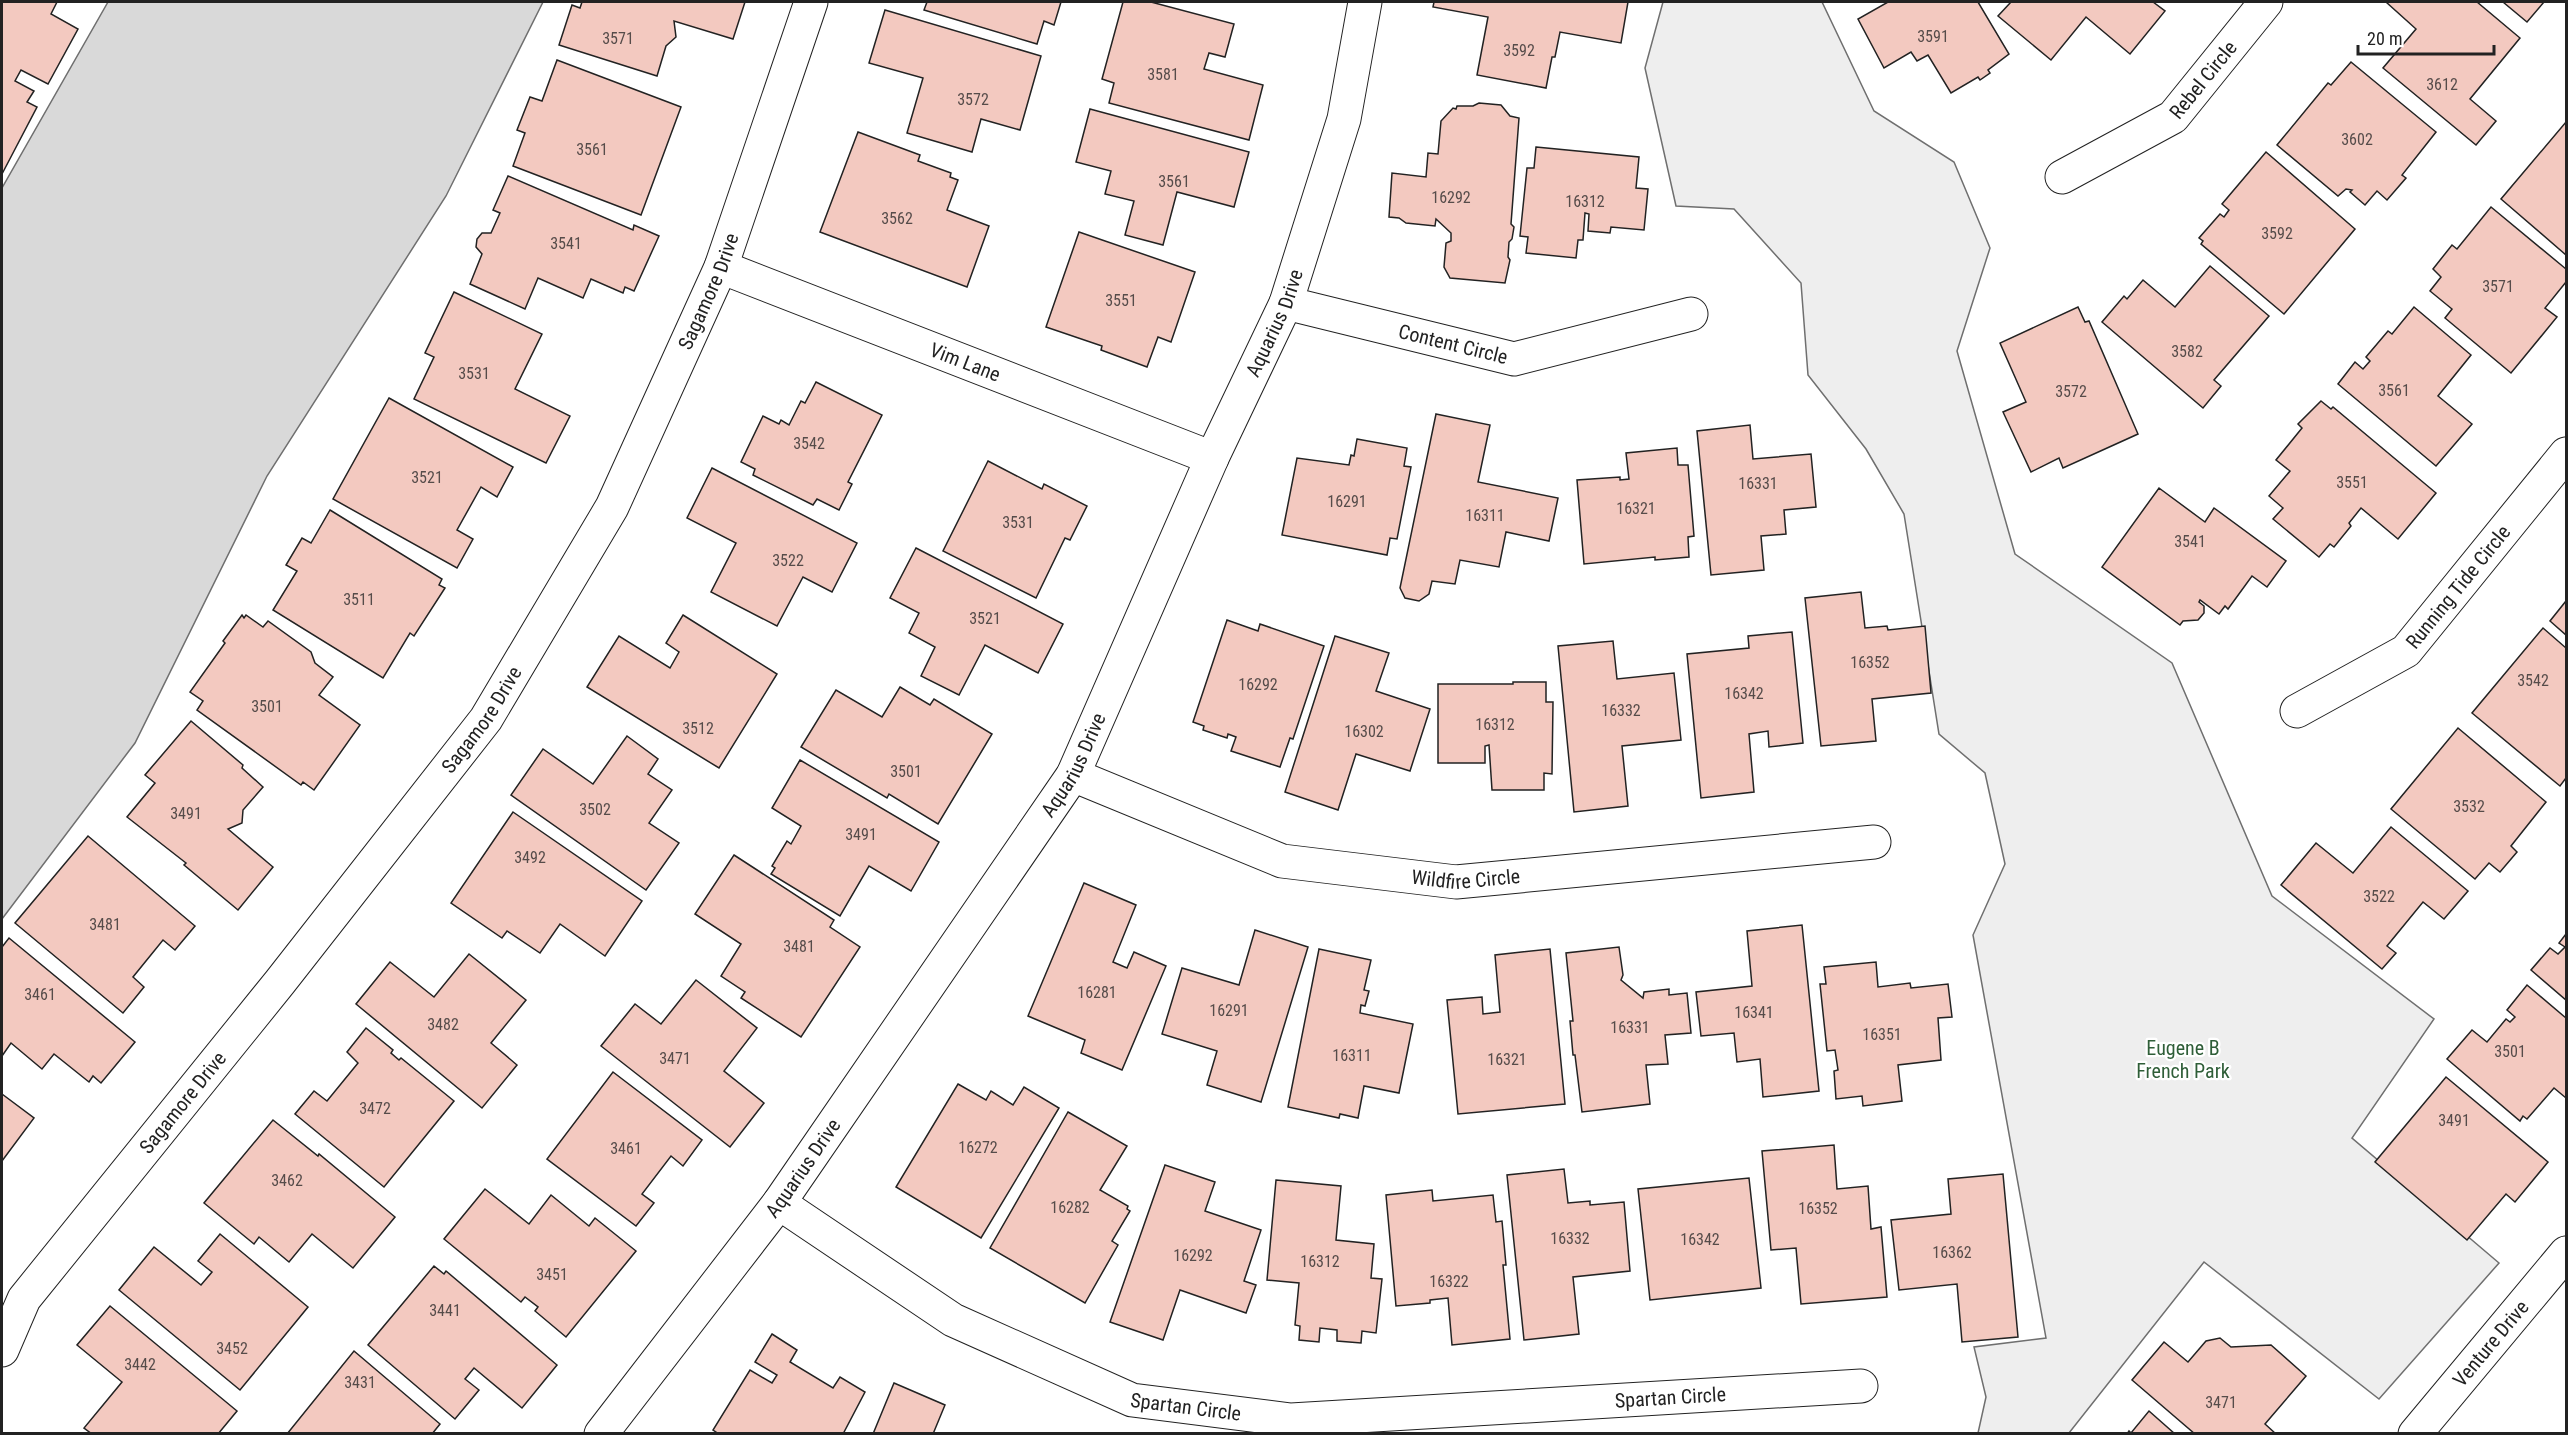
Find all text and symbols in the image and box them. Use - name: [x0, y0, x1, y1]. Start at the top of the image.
- scale bar: [2358, 18, 2494, 56]
- house number: 3591: [1917, 27, 1949, 46]
- text: 20 m: [2367, 28, 2402, 49]
- house number: 3571: [602, 29, 634, 48]
- street label: Rebel Circle: [2164, 36, 2242, 124]
- house number: 3592: [1503, 41, 1535, 60]
- house number: 3581: [1147, 65, 1179, 84]
- house number: 3612: [2426, 75, 2458, 94]
- house number: 3572: [957, 90, 989, 109]
- house number: 3602: [2341, 130, 2373, 149]
- house number: 3561: [576, 140, 608, 159]
- house number: 3561: [1158, 172, 1190, 191]
- house number: 16292: [1431, 188, 1471, 207]
- house number: 16312: [1565, 192, 1605, 211]
- house number: 3562: [881, 209, 913, 228]
- house number: 3592: [2261, 224, 2293, 243]
- street label: Sagamore Drive: [673, 230, 744, 353]
- house number: 3541: [550, 234, 582, 253]
- street label: Aquarius Drive: [1241, 266, 1308, 381]
- house number: 3571: [2482, 277, 2514, 296]
- house number: 3551: [1105, 291, 1137, 310]
- street label: Content Circle: [1396, 319, 1510, 369]
- street label: Vim Lane: [927, 337, 1004, 387]
- house number: 3582: [2171, 342, 2203, 361]
- house number: 3531: [458, 364, 490, 383]
- house number: 3561: [2378, 381, 2410, 400]
- house number: 3572: [2055, 382, 2087, 401]
- house number: 3542: [793, 434, 825, 453]
- house number: 3521: [411, 468, 443, 487]
- house number: 3551: [2336, 473, 2368, 492]
- house number: 16331: [1738, 474, 1778, 493]
- house number: 16291: [1327, 492, 1367, 511]
- house number: 16321: [1616, 499, 1656, 518]
- house number: 16311: [1465, 506, 1505, 525]
- house number: 3531: [1002, 513, 1034, 532]
- street label: Running Tide Circle: [2401, 520, 2515, 653]
- house number: 3541: [2174, 532, 2206, 551]
- house number: 3522: [772, 551, 804, 570]
- house number: 3511: [343, 590, 375, 609]
- house number: 3521: [969, 609, 1001, 628]
- house number: 16352: [1850, 653, 1890, 672]
- street label: Sagamore Drive: [436, 662, 527, 778]
- house number: 3542: [2517, 671, 2549, 690]
- house number: 16292: [1238, 675, 1278, 694]
- house number: 16342: [1724, 684, 1764, 703]
- house number: 3501: [251, 697, 283, 716]
- house number: 16332: [1601, 701, 1641, 720]
- street label: Aquarius Drive: [1036, 709, 1111, 822]
- house number: 16312: [1475, 715, 1515, 734]
- house number: 3512: [682, 719, 714, 738]
- house number: 16302: [1344, 722, 1384, 741]
- house number: 3501: [890, 762, 922, 781]
- house number: 3532: [2453, 797, 2485, 816]
- house number: 3502: [579, 800, 611, 819]
- house number: 3491: [170, 804, 202, 823]
- house number: 3491: [845, 825, 877, 844]
- house number: 3492: [514, 848, 546, 867]
- street label: Wildfire Circle: [1410, 864, 1521, 894]
- house number: 3522: [2363, 887, 2395, 906]
- house number: 3481: [89, 915, 121, 934]
- house number: 3481: [783, 937, 815, 956]
- house number: 16281: [1077, 983, 1117, 1002]
- house number: 3461: [24, 985, 56, 1004]
- house number: 16291: [1209, 1001, 1249, 1020]
- house number: 16341: [1734, 1003, 1774, 1022]
- house number: 3482: [427, 1015, 459, 1034]
- house number: 16331: [1610, 1018, 1650, 1037]
- house number: 16351: [1862, 1025, 1902, 1044]
- park label: Eugene B French Park: [2136, 1036, 2230, 1083]
- house number: 3501: [2494, 1042, 2526, 1061]
- house number: 16311: [1332, 1046, 1372, 1065]
- street label: Sagamore Drive: [134, 1047, 231, 1159]
- house number: 3471: [659, 1049, 691, 1068]
- house number: 16321: [1487, 1050, 1527, 1069]
- house number: 3472: [359, 1099, 391, 1118]
- house number: 3491: [2438, 1111, 2470, 1130]
- street label: Aquarius Drive: [760, 1114, 845, 1222]
- house number: 16272: [958, 1138, 998, 1157]
- house number: 3461: [610, 1139, 642, 1158]
- house number: 3462: [271, 1171, 303, 1190]
- house number: 16282: [1050, 1198, 1090, 1217]
- house number: 16352: [1798, 1199, 1838, 1218]
- house number: 16332: [1550, 1229, 1590, 1248]
- house number: 16342: [1680, 1230, 1720, 1249]
- house number: 16362: [1932, 1243, 1972, 1262]
- house number: 16292: [1173, 1246, 1213, 1265]
- house number: 16312: [1300, 1252, 1340, 1271]
- house number: 3451: [536, 1265, 568, 1284]
- house number: 16322: [1429, 1272, 1469, 1291]
- street label: Venture Drive: [2448, 1295, 2534, 1391]
- house number: 3441: [429, 1301, 461, 1320]
- house number: 3452: [216, 1339, 248, 1358]
- house number: 3442: [124, 1355, 156, 1374]
- house number: 3431: [344, 1373, 376, 1392]
- street label: Spartan Circle: [1614, 1382, 1727, 1413]
- street label: Spartan Circle: [1129, 1388, 1243, 1426]
- house number: 3471: [2205, 1393, 2237, 1412]

